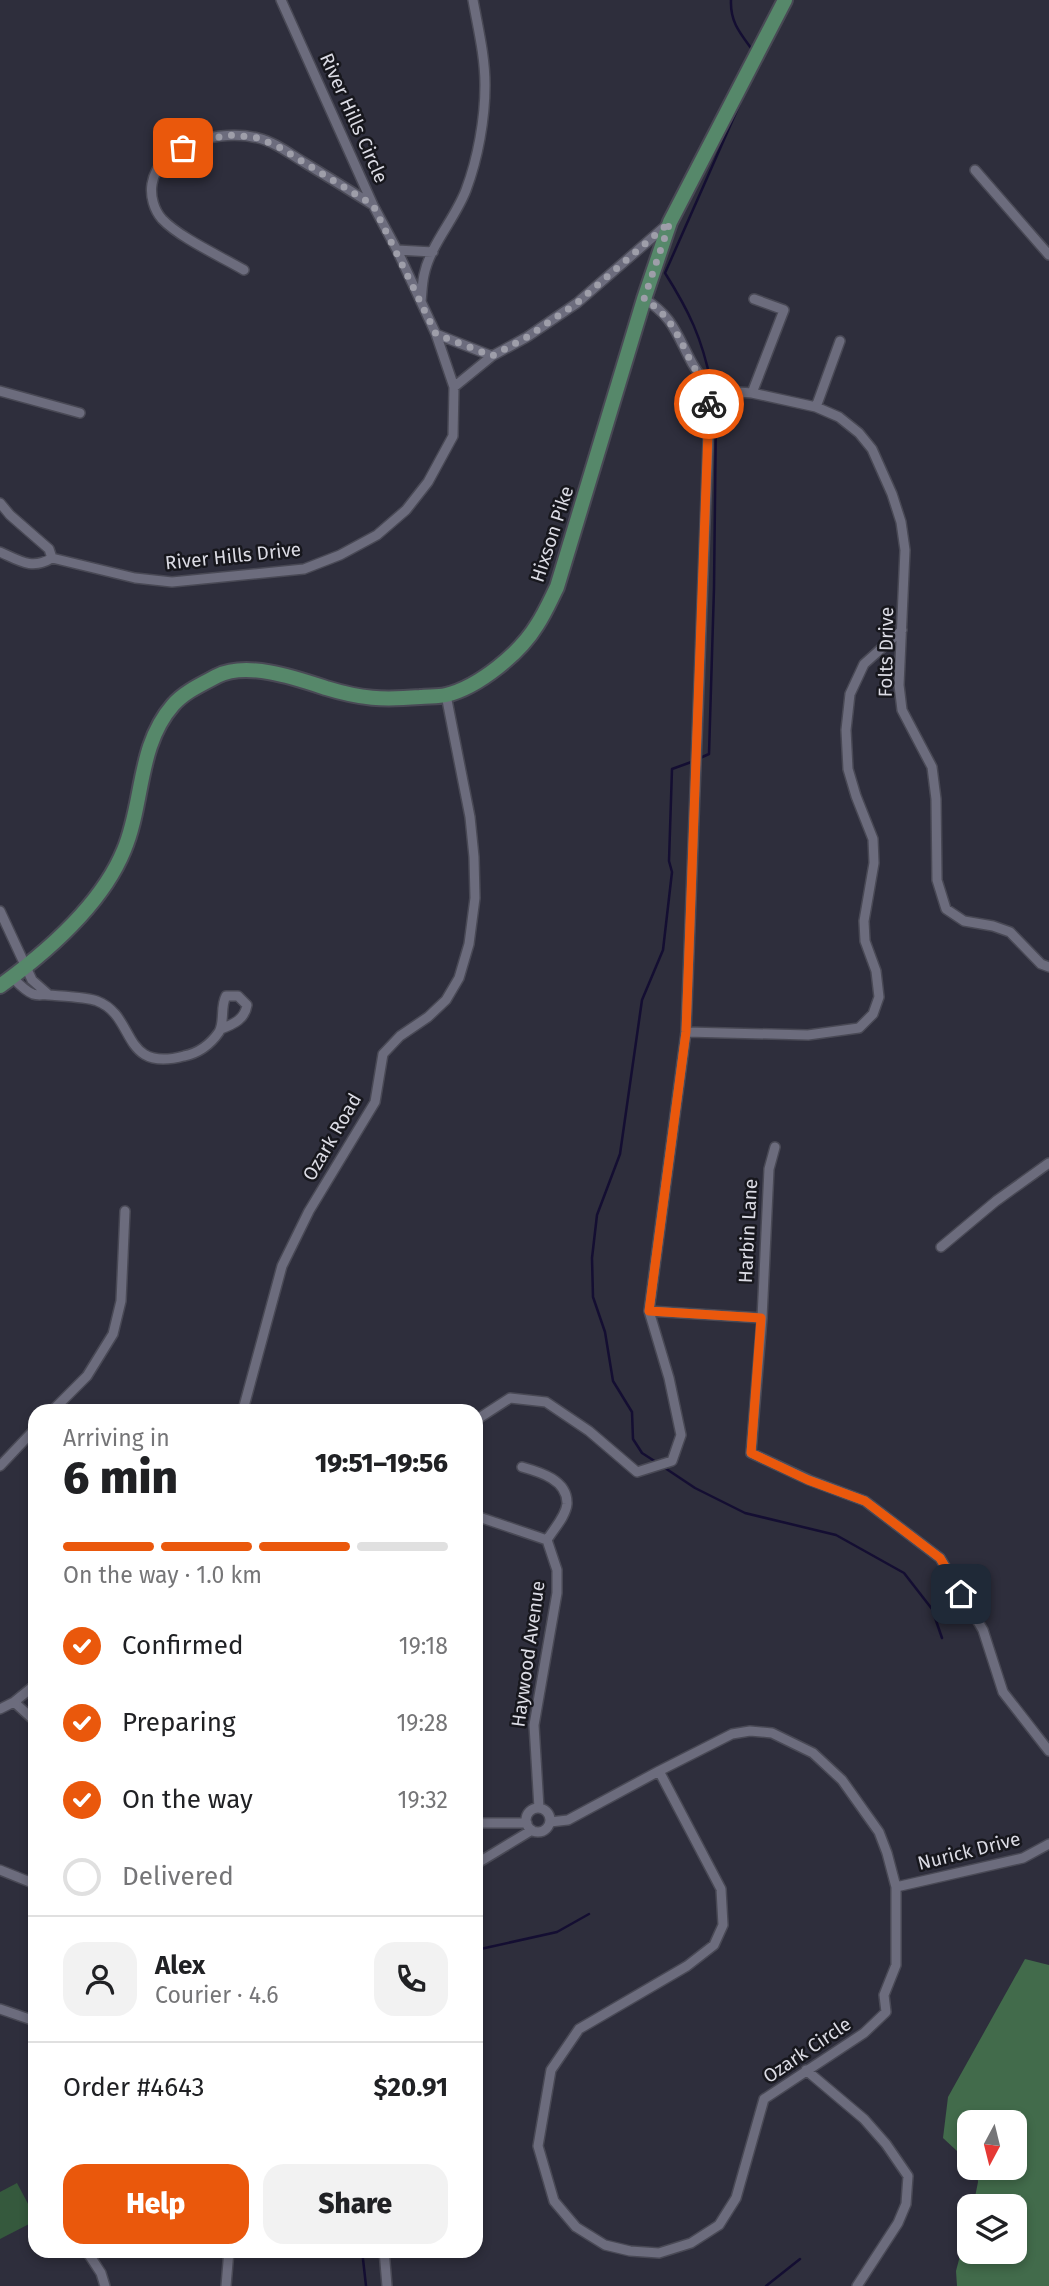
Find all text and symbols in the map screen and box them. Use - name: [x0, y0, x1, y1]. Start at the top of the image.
- street label: River Hills Circle: [315, 49, 393, 187]
- pin: [153, 118, 213, 178]
- icon: bag: [164, 129, 202, 167]
- courier: [674, 369, 744, 439]
- icon: bike: [690, 385, 728, 423]
- street label: Hixson Pike: [526, 483, 578, 585]
- street label: River Hills Drive: [164, 537, 302, 575]
- street label: Folts Drive: [874, 606, 898, 698]
- street label: Ozark Road: [298, 1089, 366, 1185]
- street label: Harbin Lane: [734, 1178, 762, 1284]
- text: Arriving in: [63, 1424, 170, 1452]
- text: 19:51–19:56: [315, 1448, 448, 1479]
- text: 6 min: [63, 1450, 178, 1505]
- text: On the way · 1.0 km: [63, 1561, 262, 1589]
- pin: [931, 1564, 991, 1624]
- icon: home: [942, 1575, 980, 1613]
- street label: Haywood Avenue: [506, 1579, 550, 1729]
- icon: check: [63, 1627, 101, 1665]
- text: Confirmed: [122, 1630, 243, 1661]
- text: 19:18: [399, 1632, 448, 1660]
- icon: check: [63, 1704, 101, 1742]
- text: Preparing: [122, 1707, 235, 1738]
- text: 19:28: [396, 1709, 448, 1737]
- icon: check: [63, 1781, 101, 1819]
- text: On the way: [122, 1784, 253, 1815]
- text: 19:32: [398, 1786, 448, 1814]
- street label: Nurick Drive: [915, 1827, 1023, 1875]
- text: Delivered: [122, 1861, 234, 1892]
- button: person: [63, 1942, 137, 2016]
- button: phone: [374, 1942, 448, 2016]
- text: Alex: [155, 1950, 205, 1981]
- text: Courier · 4.6: [155, 1981, 279, 2009]
- street label: Ozark Circle: [759, 2012, 855, 2088]
- text: Order #4643: [63, 2072, 204, 2103]
- text: $20.91: [374, 2072, 448, 2103]
- north arrow: [957, 2110, 1027, 2180]
- map controls: [957, 2110, 1027, 2264]
- button: Help: [63, 2164, 249, 2244]
- button: Share: [263, 2164, 448, 2244]
- button: layers: [957, 2194, 1027, 2264]

